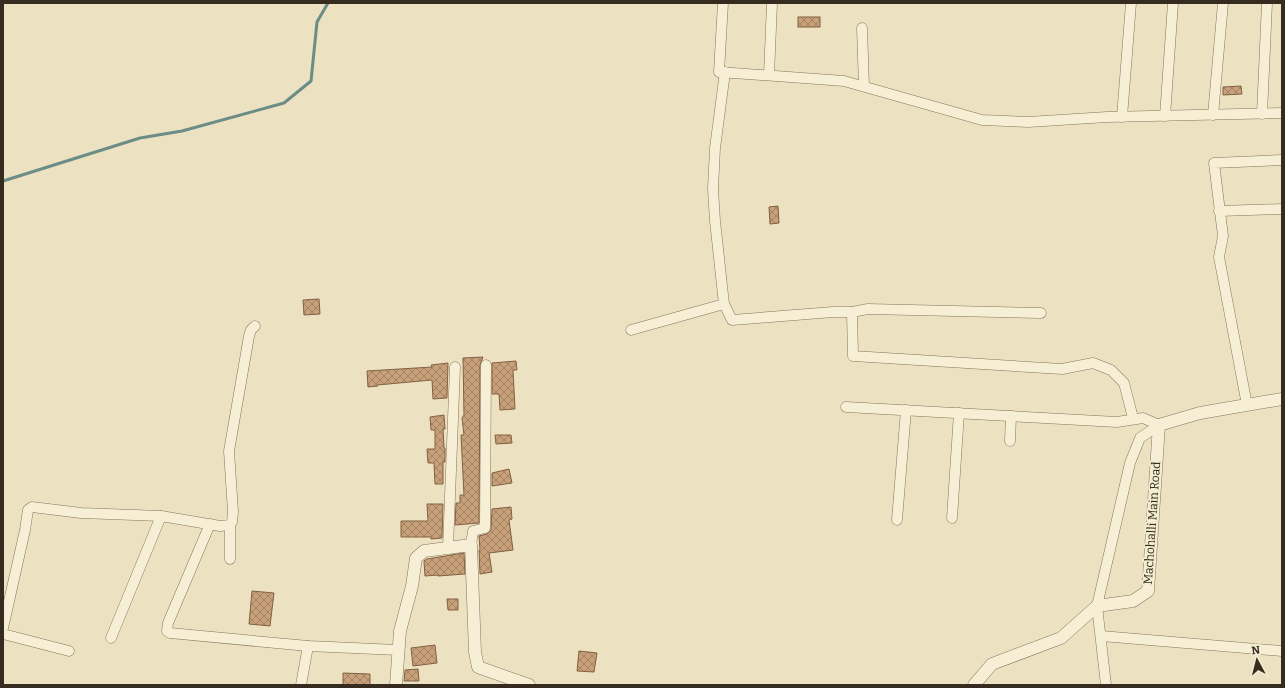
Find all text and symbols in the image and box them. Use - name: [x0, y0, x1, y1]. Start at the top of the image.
- street label: Machohalli Main Road: [1141, 461, 1163, 585]
- north arrow: [1237, 640, 1277, 680]
- text: N: [1251, 644, 1261, 658]

